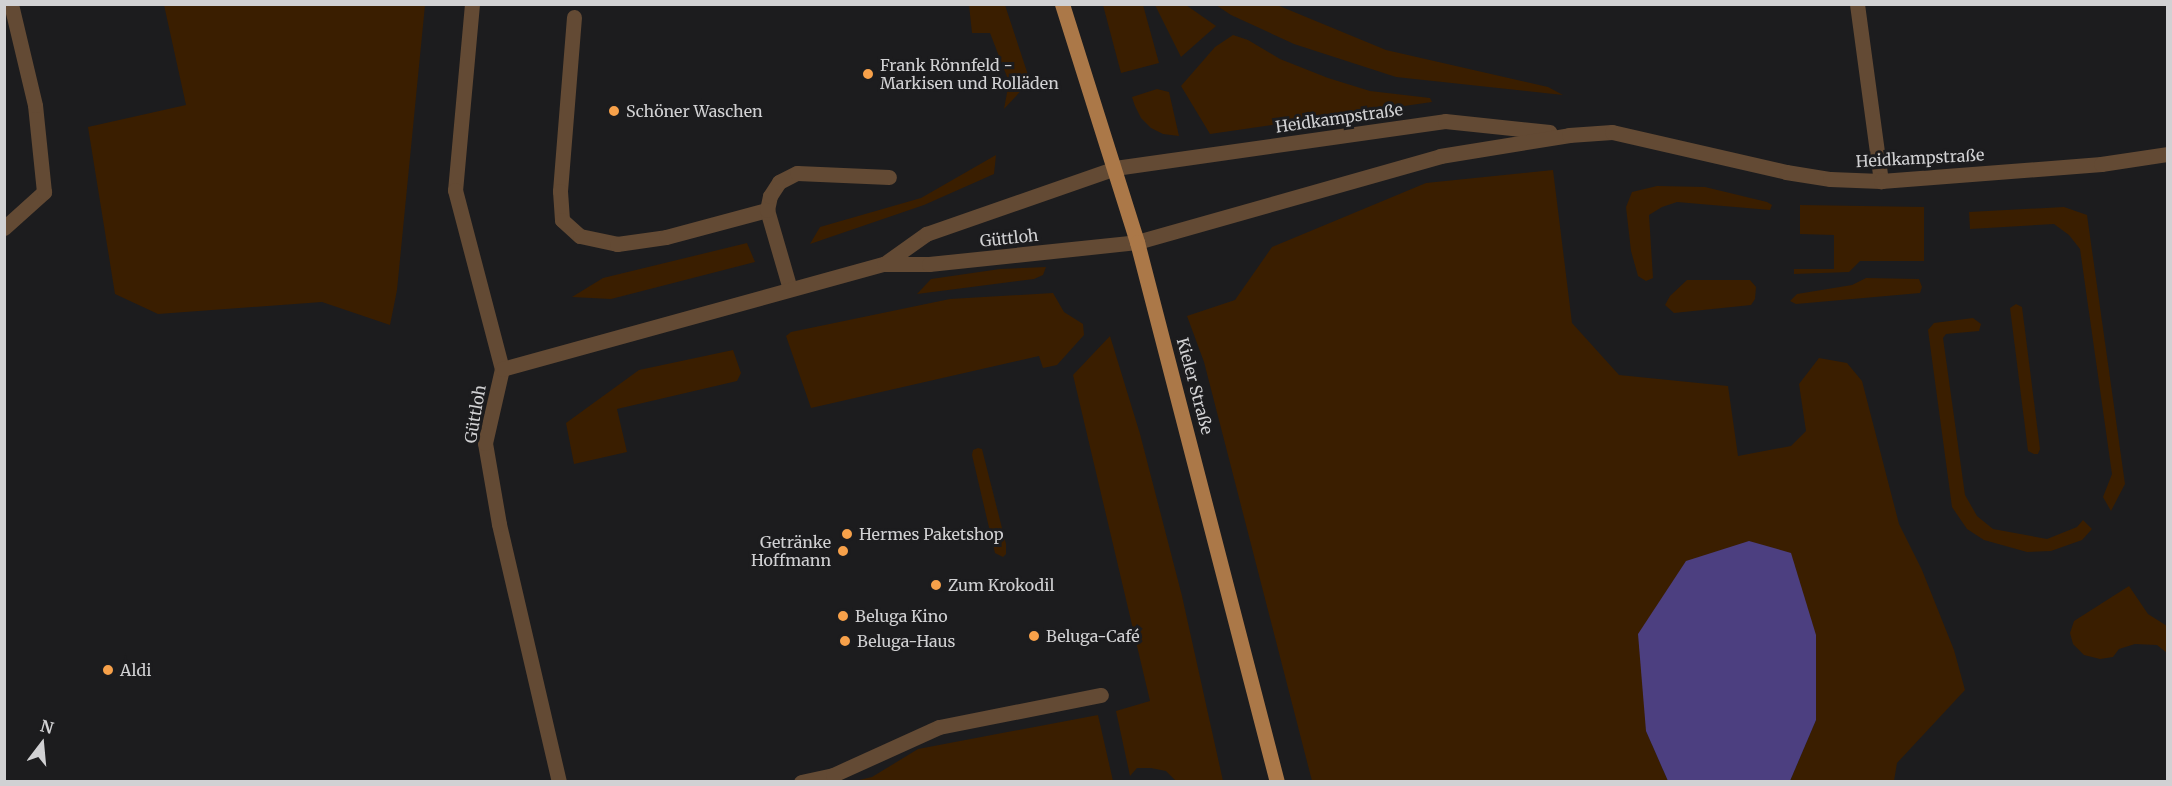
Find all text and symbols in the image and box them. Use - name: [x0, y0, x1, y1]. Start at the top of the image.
- place label: Frank Rönnfeld - Markisen und Rolläden: [880, 55, 1059, 93]
- marker: Frank Rönnfeld - Markisen und Rolläden: [861, 67, 875, 81]
- street label: Heidkampstraße: [1274, 100, 1404, 136]
- place label: Schöner Waschen: [626, 101, 763, 121]
- marker: Schöner Waschen: [607, 104, 621, 118]
- street label: Heidkampstraße: [1855, 145, 1985, 171]
- street label: Güttloh: [979, 225, 1039, 251]
- street label: Kieler Straße: [1173, 335, 1217, 437]
- street label: Güttloh: [460, 383, 490, 445]
- place label: Hermes Paketshop: [859, 524, 1004, 544]
- marker: Hermes Paketshop: [840, 527, 854, 541]
- place label: Getränke Hoffmann: [751, 532, 831, 570]
- marker: Getränke Hoffmann: [836, 544, 850, 558]
- place label: Zum Krokodil: [948, 575, 1054, 595]
- marker: Zum Krokodil: [929, 578, 943, 592]
- place label: Beluga Kino: [855, 606, 948, 626]
- marker: Beluga Kino: [836, 609, 850, 623]
- place label: Beluga-Café: [1046, 626, 1140, 646]
- marker: Beluga-Café: [1027, 629, 1041, 643]
- place label: Beluga-Haus: [857, 631, 955, 651]
- marker: Beluga-Haus: [838, 634, 852, 648]
- place label: Aldi: [120, 660, 151, 680]
- marker: Aldi: [101, 663, 115, 677]
- north arrow: [12, 714, 72, 774]
- text: N: [38, 715, 56, 738]

